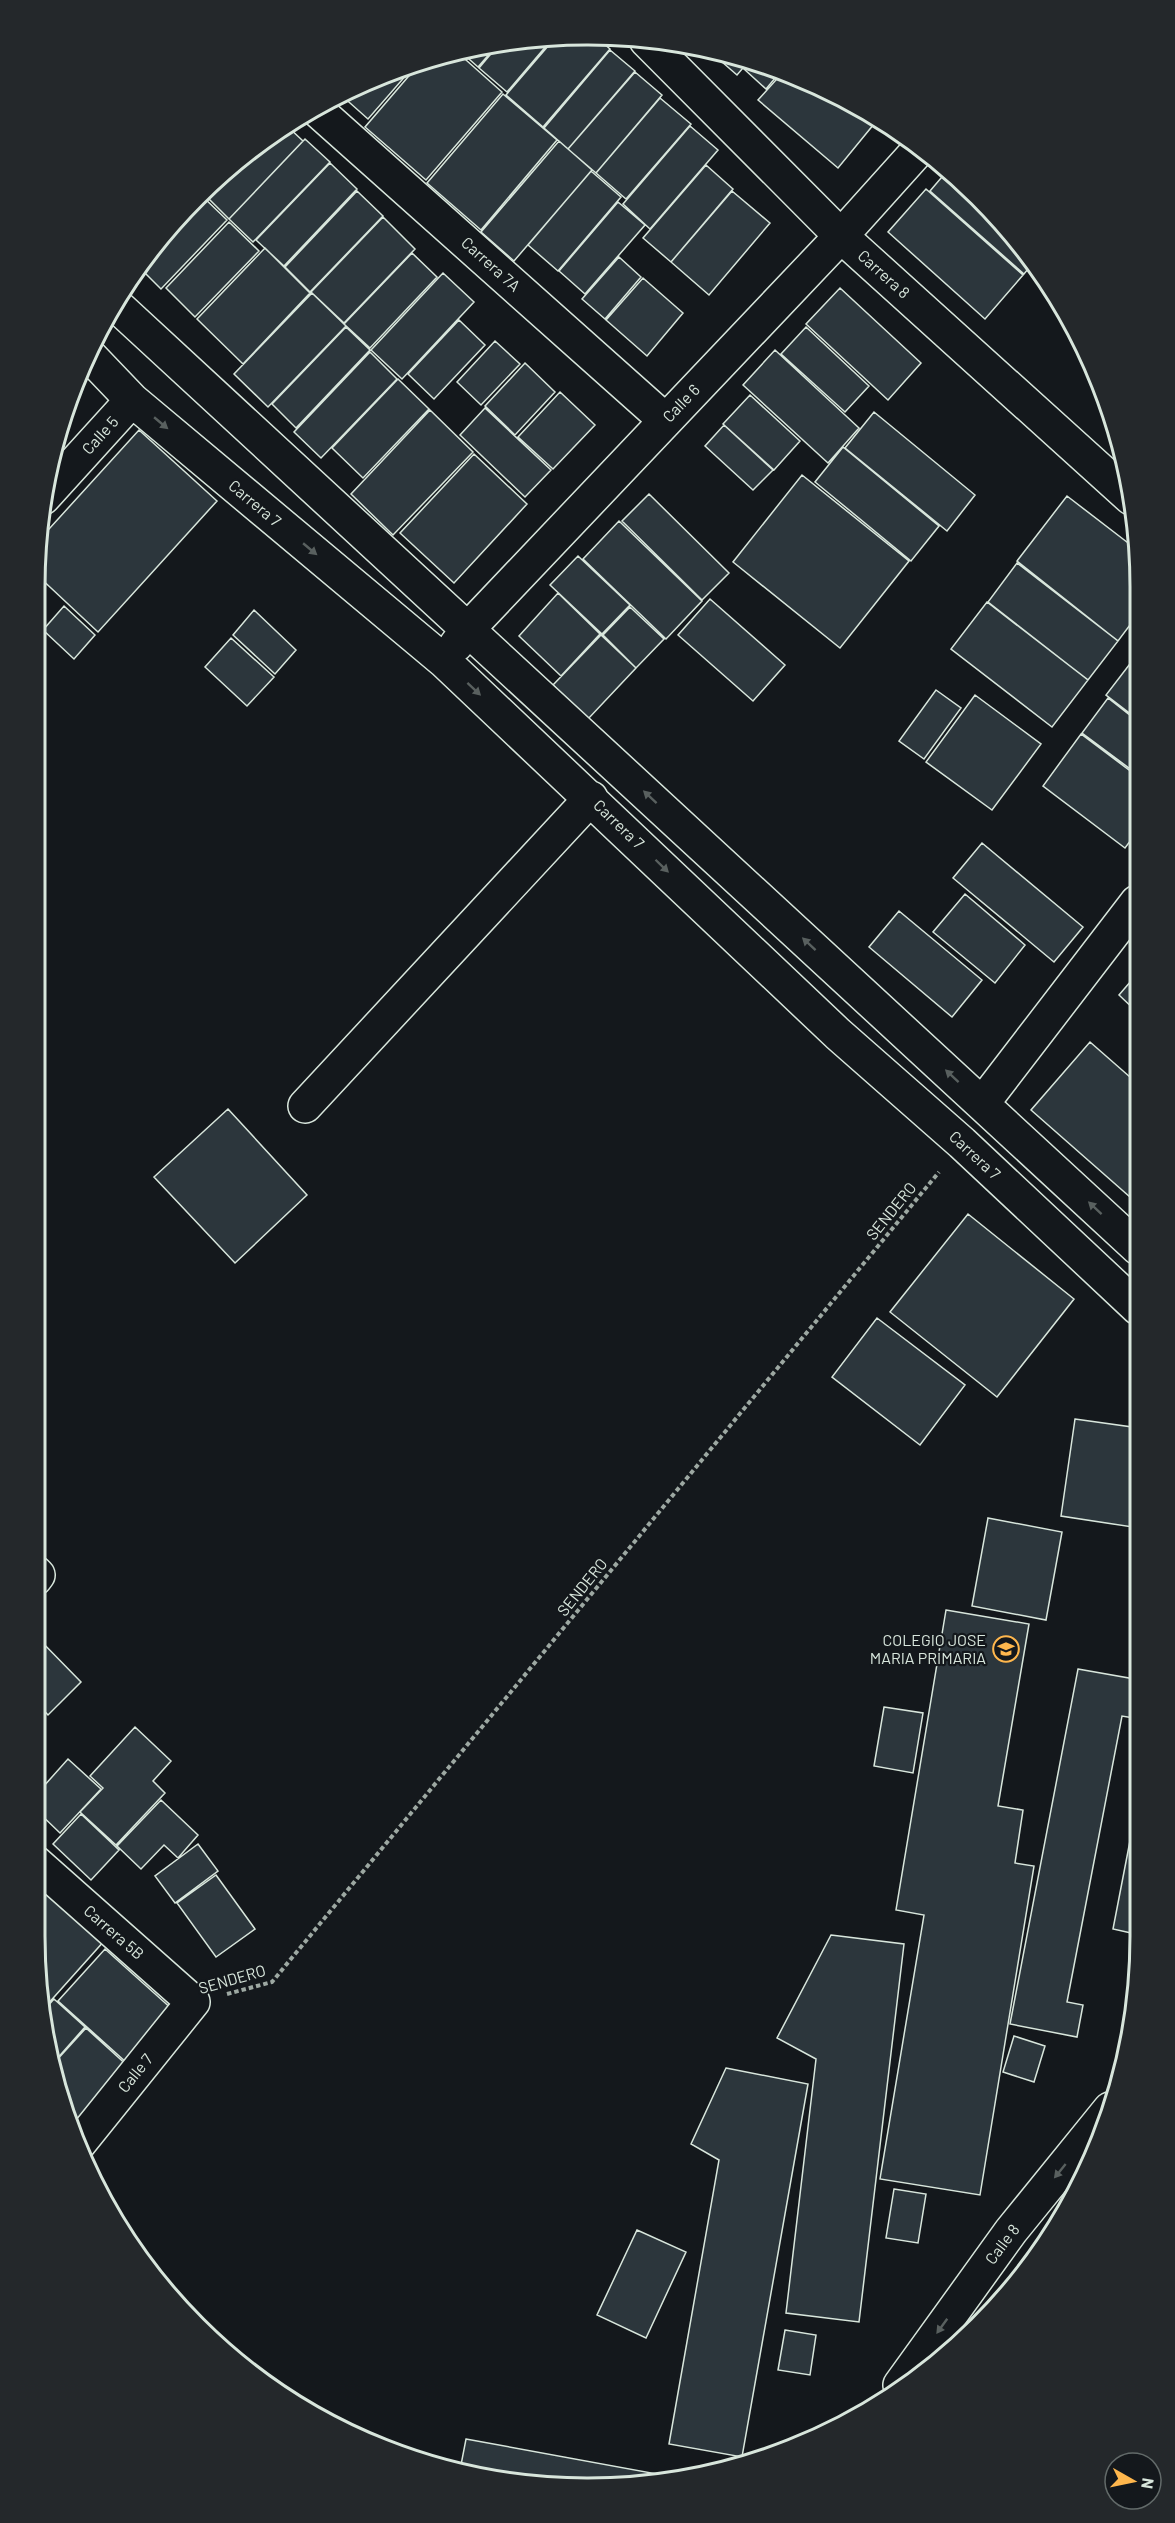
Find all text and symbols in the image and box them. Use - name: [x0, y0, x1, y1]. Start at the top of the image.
- street label: Carrera 7A: [458, 232, 525, 295]
- street label: Carrera 8: [854, 245, 914, 302]
- street label: Calle 6: [658, 380, 703, 425]
- street label: Calle 5: [77, 412, 122, 458]
- one-way arrow: [153, 417, 169, 430]
- street label: Carrera 7: [225, 475, 286, 530]
- one-way arrow: [302, 542, 318, 555]
- one-way arrow: [467, 682, 482, 696]
- one-way arrow: [643, 791, 658, 804]
- street label: Carrera 7: [590, 795, 649, 853]
- one-way arrow: [655, 858, 669, 872]
- one-way arrow: [802, 938, 817, 951]
- one-way arrow: [945, 1070, 960, 1083]
- street label: Carrera 7: [946, 1126, 1005, 1183]
- street label: SENDERO: [862, 1178, 920, 1243]
- one-way arrow: [1089, 1202, 1103, 1216]
- street label: SENDERO: [553, 1554, 611, 1619]
- place label: COLEGIO JOSE MARIA PRIMARIA: [870, 1630, 986, 1667]
- school or university icon: COLEGIO JOSE MARIA PRIMARIA: [991, 1634, 1021, 1664]
- street label: Carrera 5B: [80, 1900, 148, 1963]
- street label: SENDERO: [196, 1960, 268, 1997]
- street label: Calle 7: [113, 2049, 156, 2096]
- one-way arrow: [1054, 2163, 1067, 2178]
- street label: Calle 8: [980, 2220, 1023, 2267]
- one-way arrow: [936, 2318, 948, 2334]
- north arrow: [1103, 2451, 1163, 2511]
- text: N: [1138, 2477, 1159, 2490]

